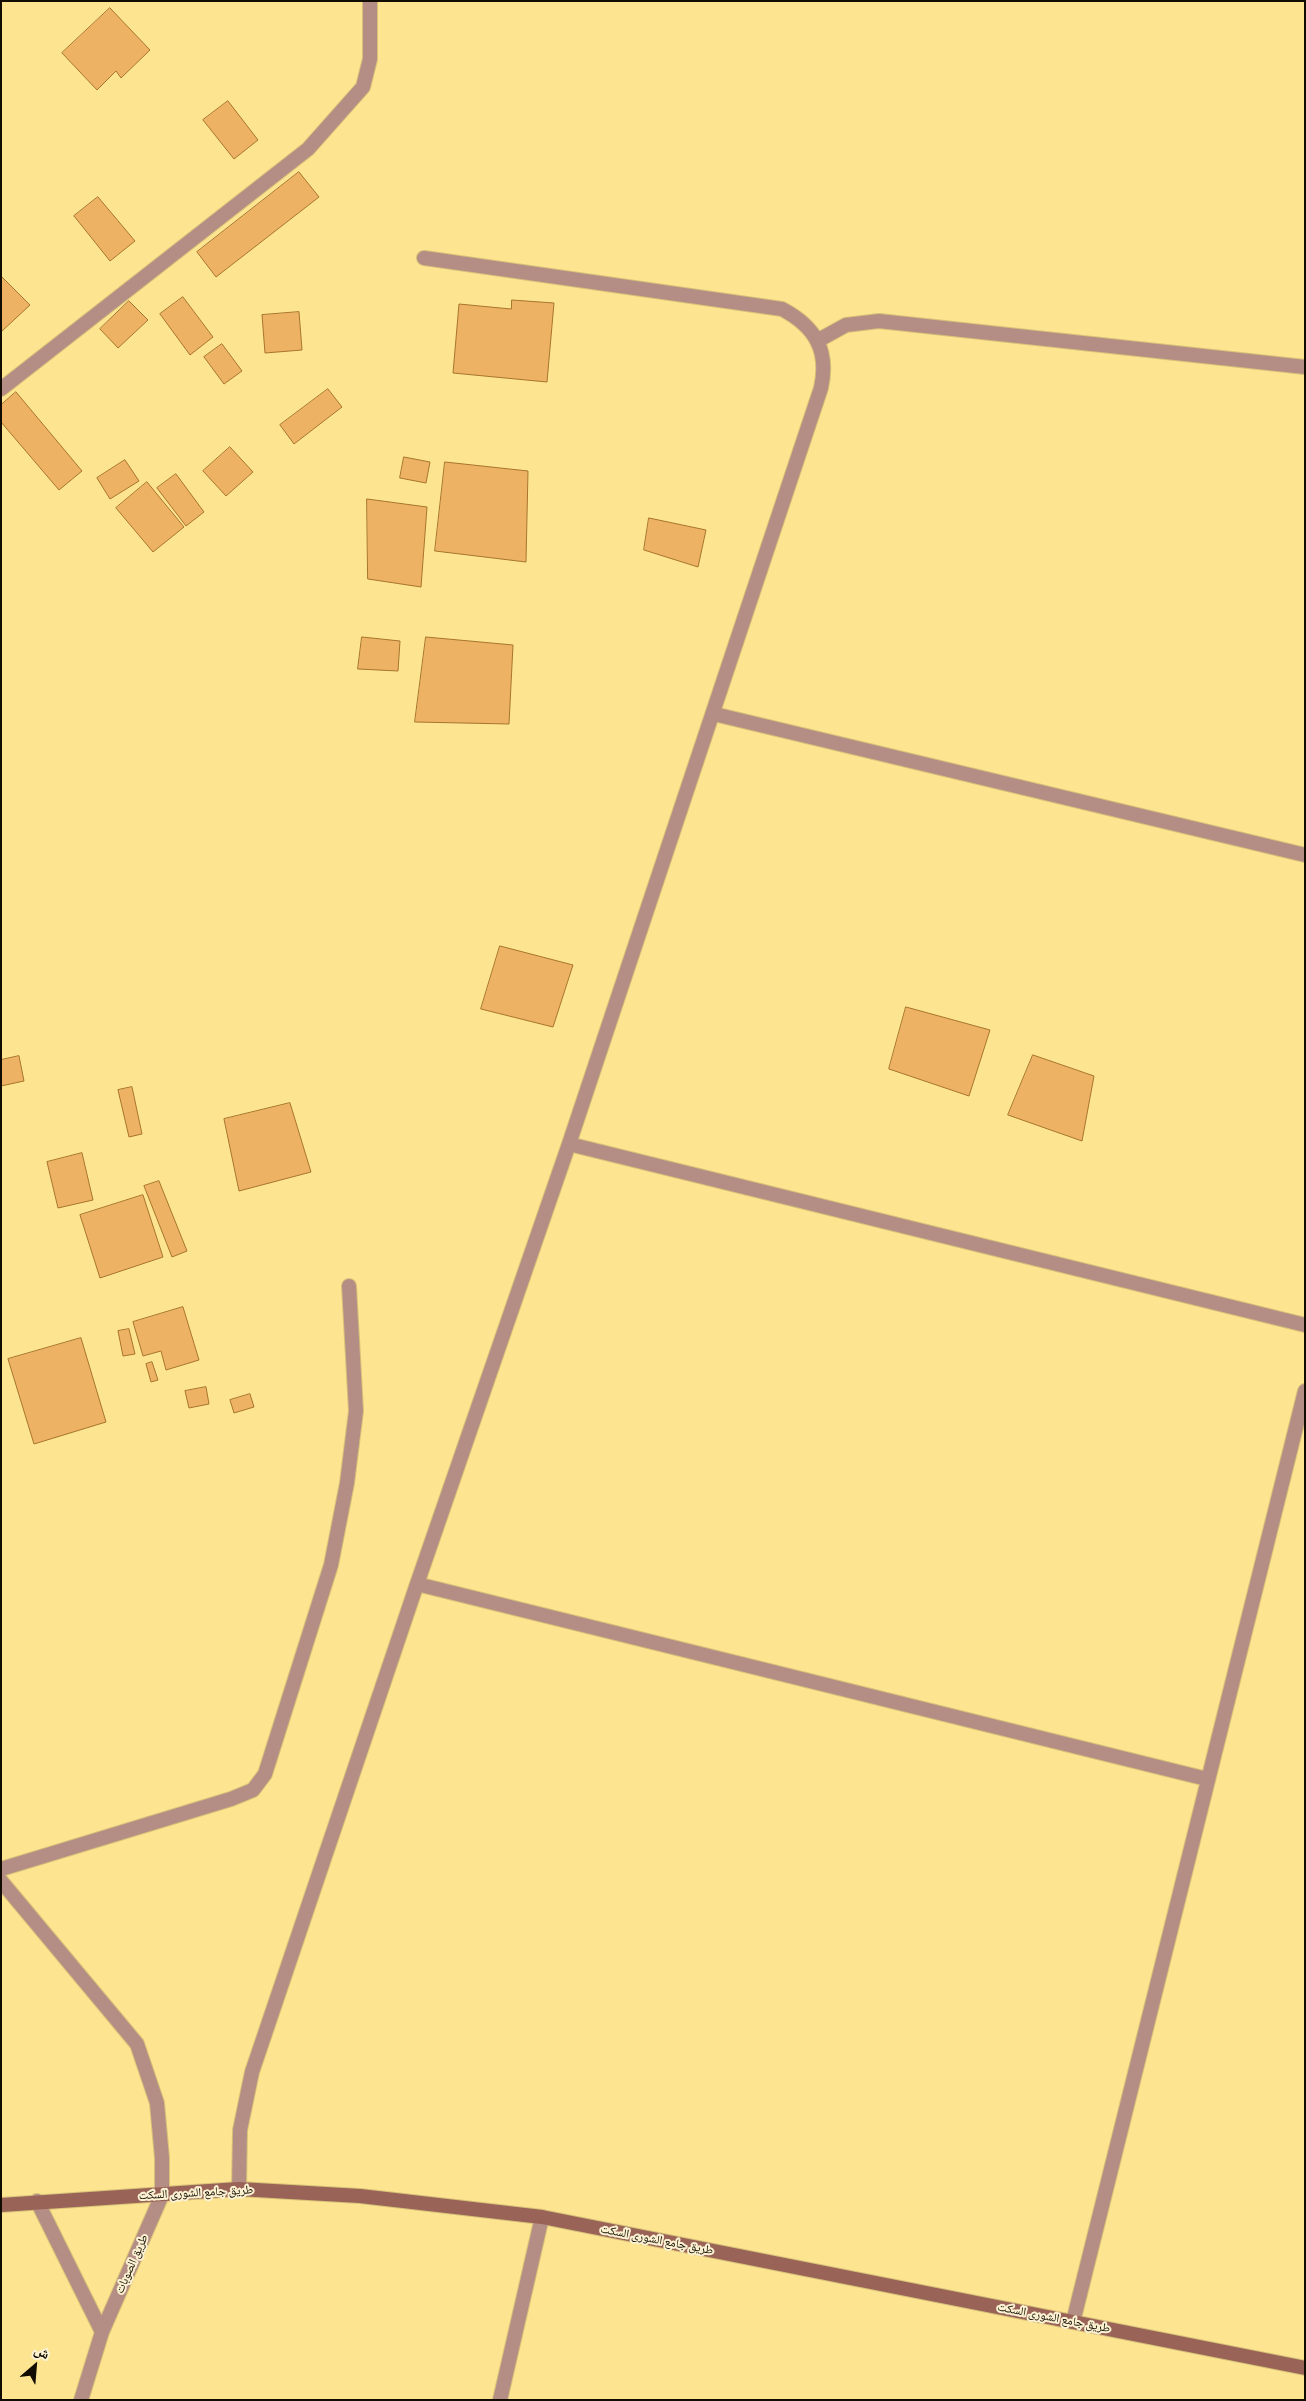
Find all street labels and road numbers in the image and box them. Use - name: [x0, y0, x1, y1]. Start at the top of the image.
- street label: طريق جامع الشورى السكت: [138, 2183, 254, 2203]
- street label: طريق جامع الشورى السكت: [599, 2222, 715, 2258]
- street label: طريق الصوبات: [113, 2232, 151, 2296]
- street label: طريق جامع الشورى السكت: [996, 2300, 1112, 2336]

